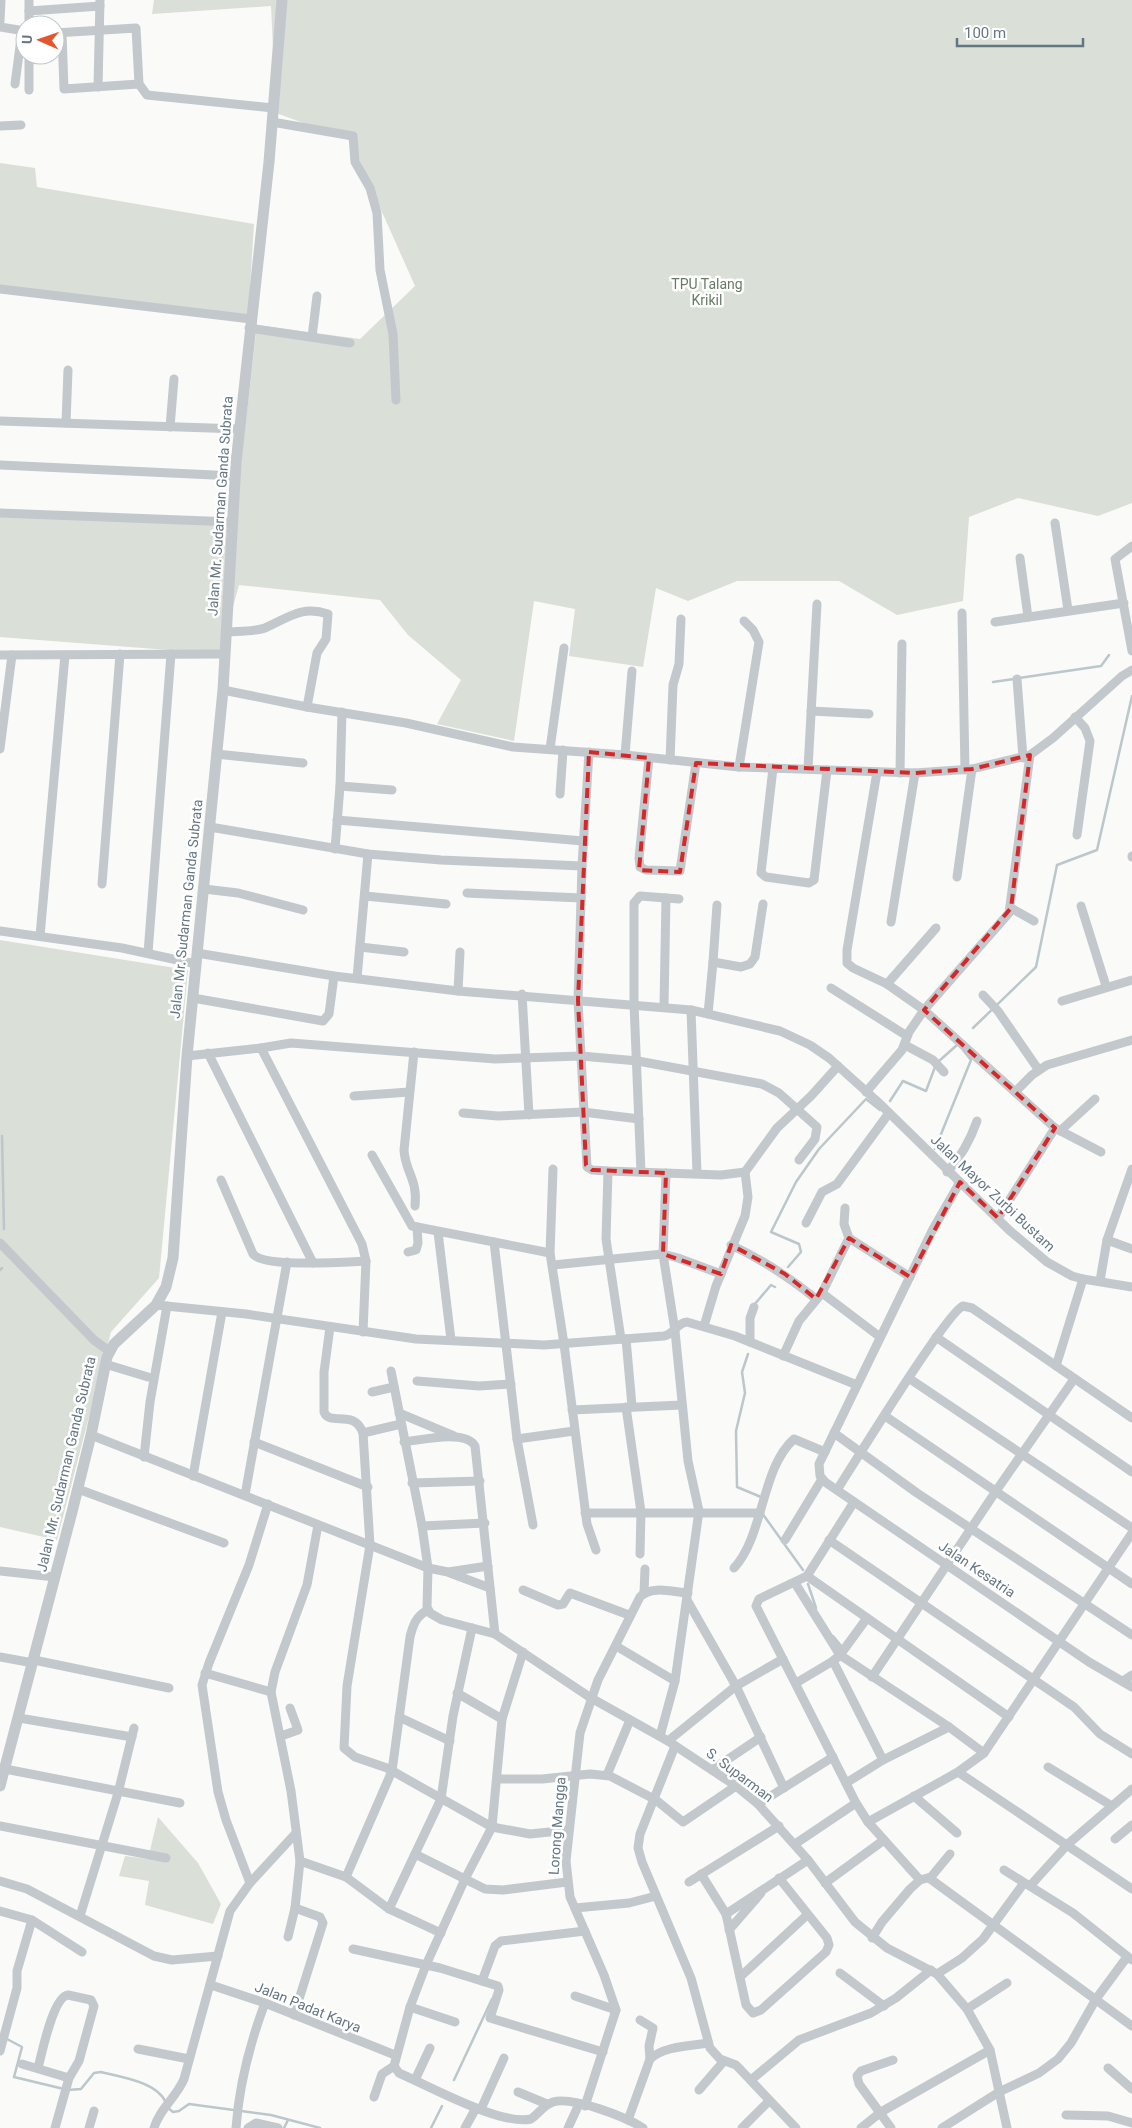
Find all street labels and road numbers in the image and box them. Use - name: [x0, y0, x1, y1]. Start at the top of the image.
- street label: Jalan Mr. Sudarman Ganda Subrata: [204, 396, 236, 616]
- street label: Jalan Mr. Sudarman Ganda Subrata: [167, 799, 205, 1019]
- street label: Jalan Mayor Zurbi Bustam: [928, 1131, 1058, 1255]
- street label: Jalan Mr. Sudarman Ganda Subrata: [33, 1355, 99, 1573]
- street label: Jalan Kesatria: [936, 1538, 1018, 1600]
- street label: S. Suparman: [703, 1745, 777, 1805]
- street label: Lorong Mangga: [546, 1777, 568, 1875]
- street label: Jalan Padat Karya: [253, 1978, 363, 2036]

